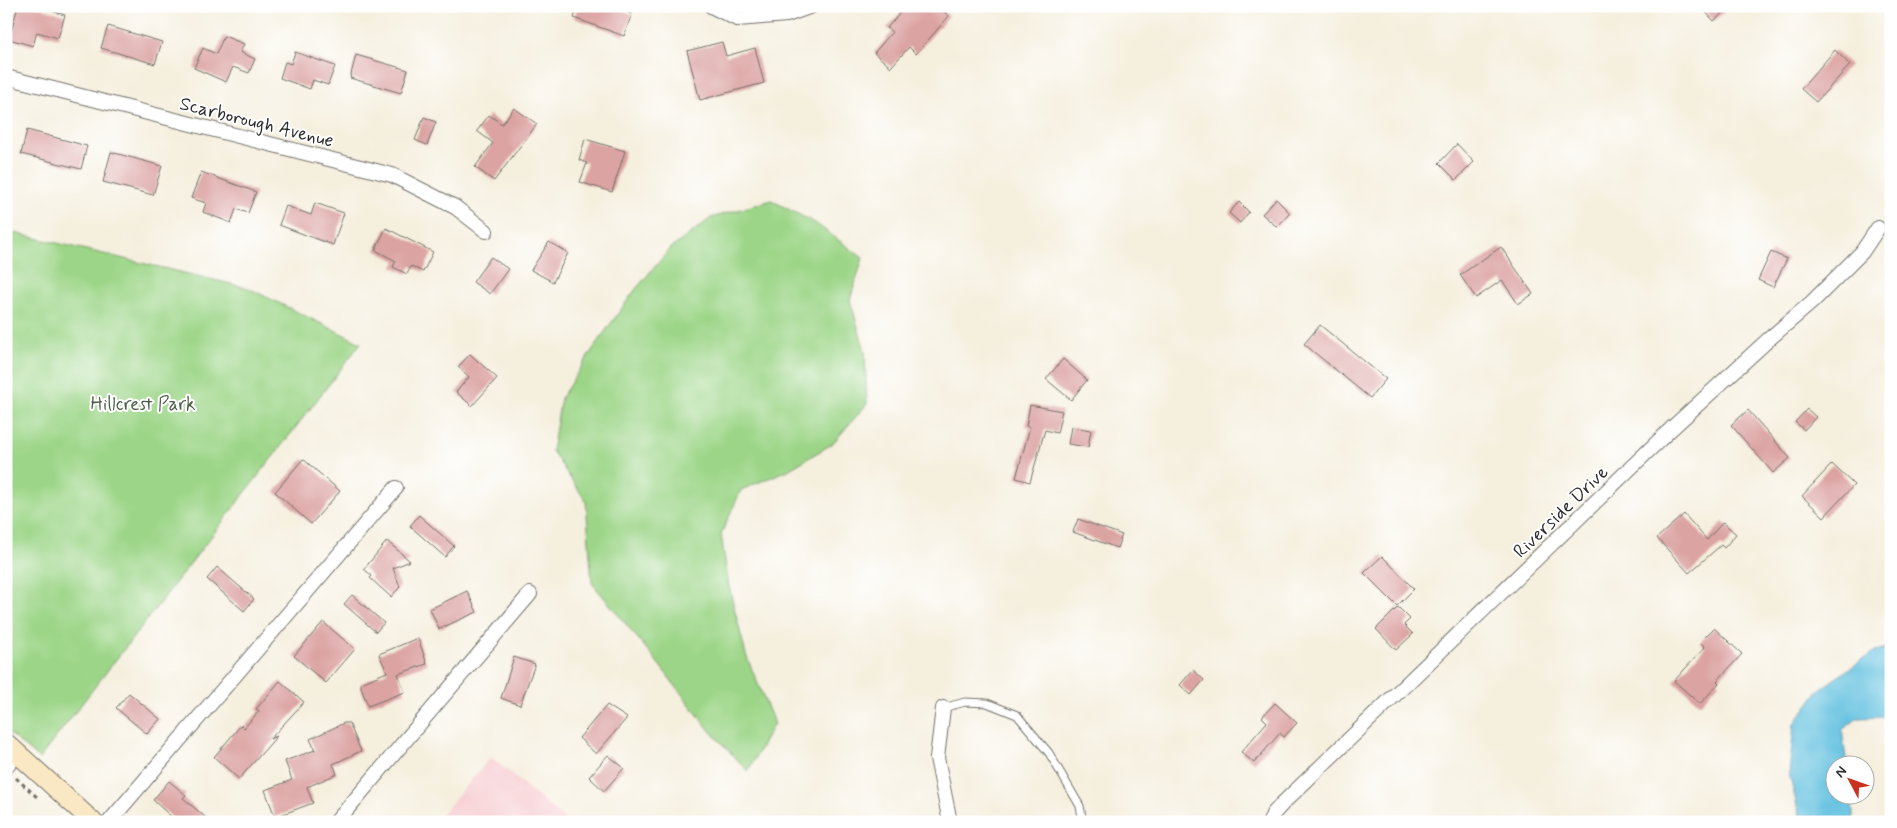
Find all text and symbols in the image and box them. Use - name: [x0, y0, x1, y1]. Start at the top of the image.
- street label: Scarborough Avenue: [177, 91, 336, 155]
- park label: Hillcrest Park: [91, 392, 195, 417]
- street label: Riverside Drive: [1508, 460, 1614, 564]
- north arrow: [1824, 756, 1874, 806]
- text: N: [1831, 763, 1851, 782]

